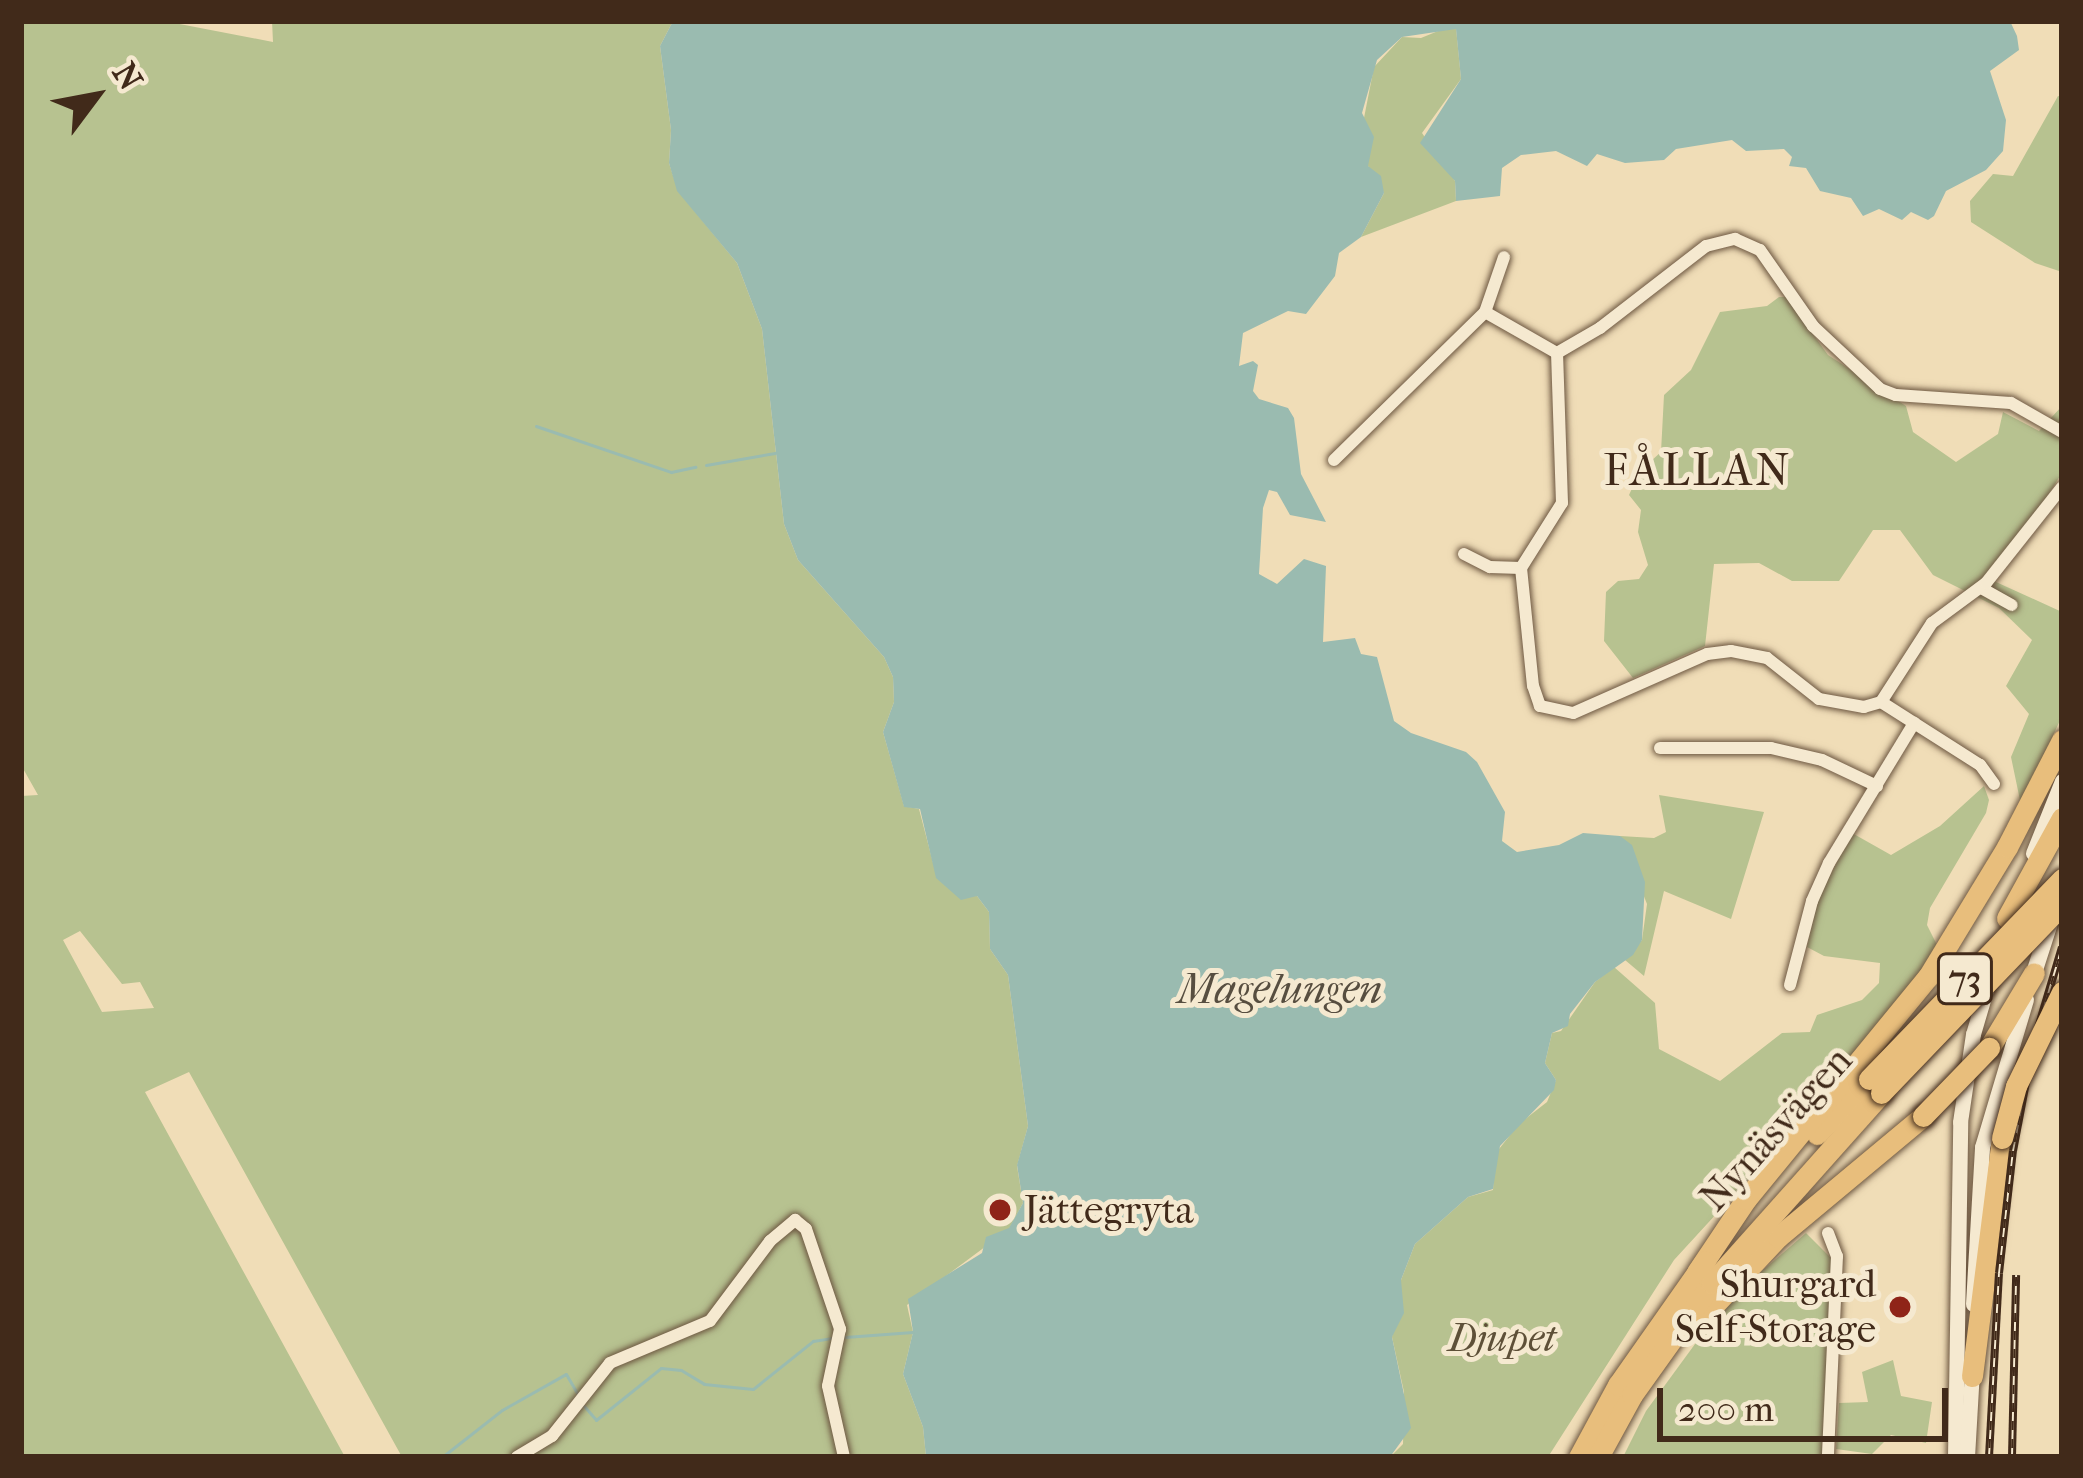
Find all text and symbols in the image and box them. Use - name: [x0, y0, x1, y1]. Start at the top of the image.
- north arrow: [36, 36, 156, 156]
- text: N: [104, 56, 150, 98]
- district label: FÅLLAN: [1604, 444, 1792, 498]
- road number: 73: [1935, 949, 1995, 1009]
- water label: Magelungen: [1178, 965, 1382, 1015]
- street label: Nynäsvägen: [1690, 1037, 1862, 1221]
- place label: Jättegryta: [1024, 1187, 1194, 1233]
- marker: Jättegryta: [987, 1197, 1013, 1223]
- place label: Shurgard Self-Storage: [1675, 1262, 1876, 1353]
- marker: Shurgard Self-Storage: [1887, 1294, 1913, 1320]
- park label: Djupet: [1448, 1315, 1556, 1361]
- scale bar: [1663, 1364, 1954, 1438]
- text: 200 m: [1678, 1388, 1774, 1430]

